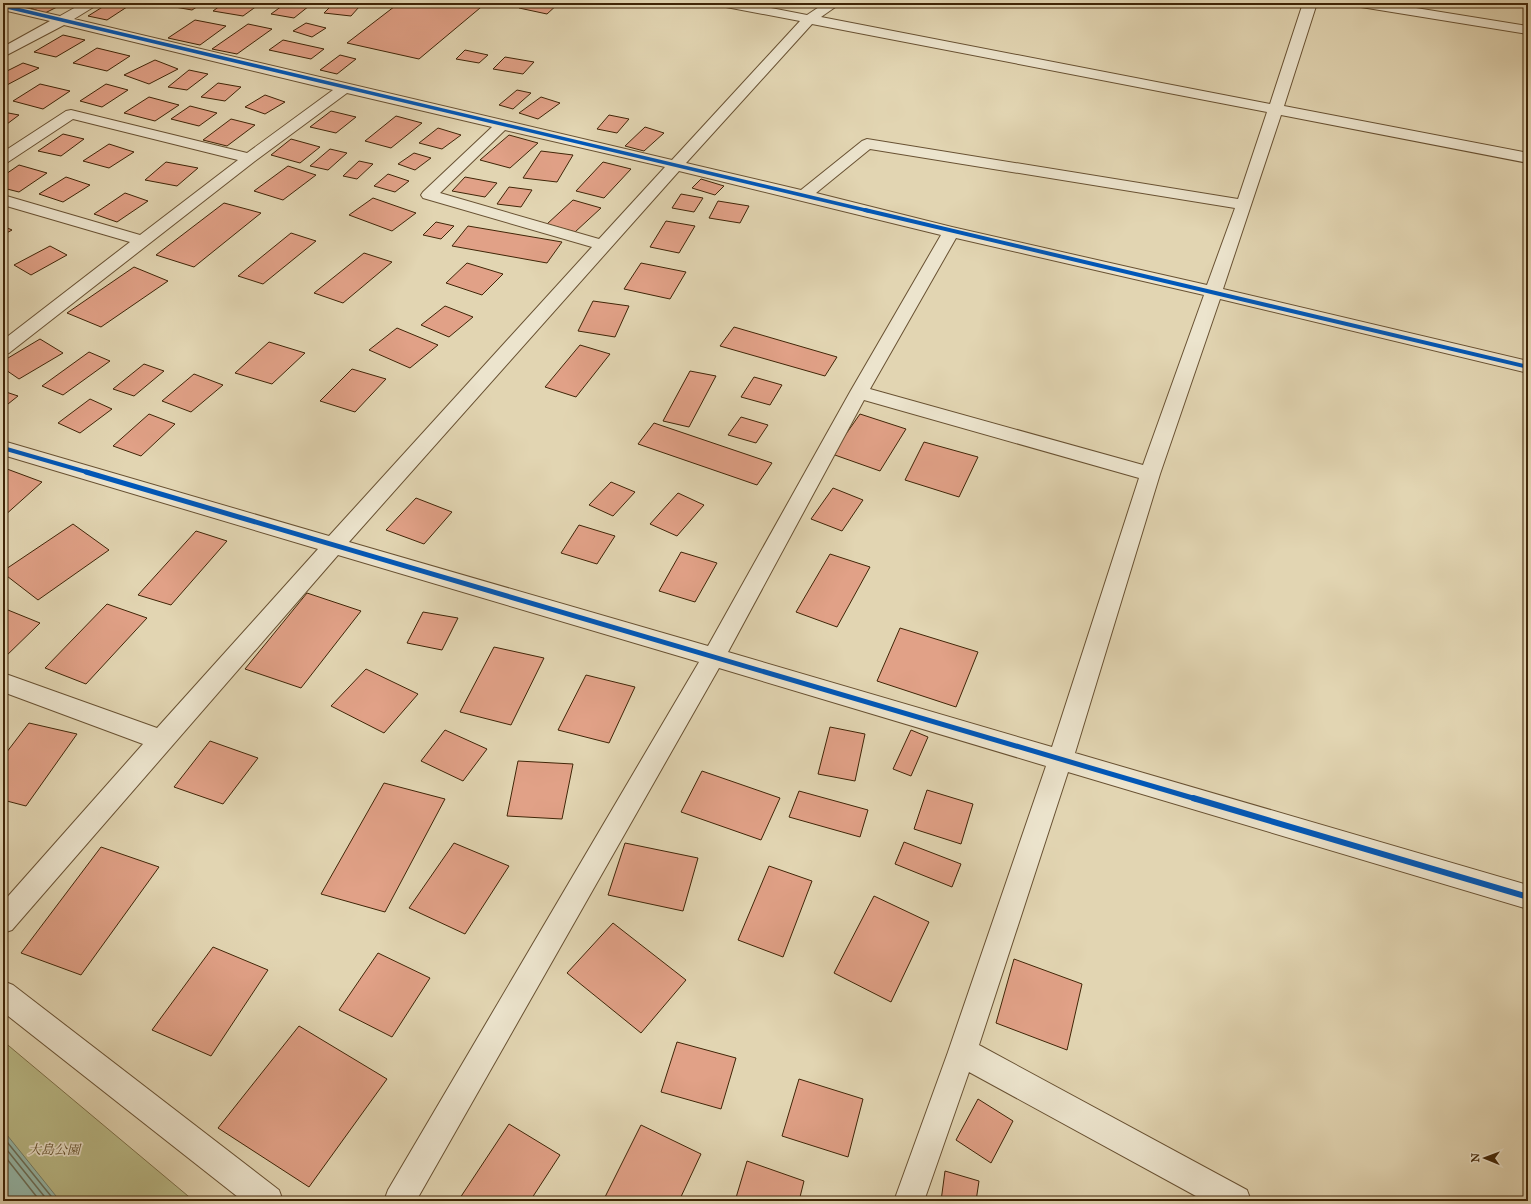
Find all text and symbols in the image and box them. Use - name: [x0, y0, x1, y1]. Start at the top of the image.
- north arrow: [1465, 1138, 1505, 1178]
- park label: 大島公園: [28, 1142, 82, 1158]
- text: N: [1469, 1152, 1482, 1163]

